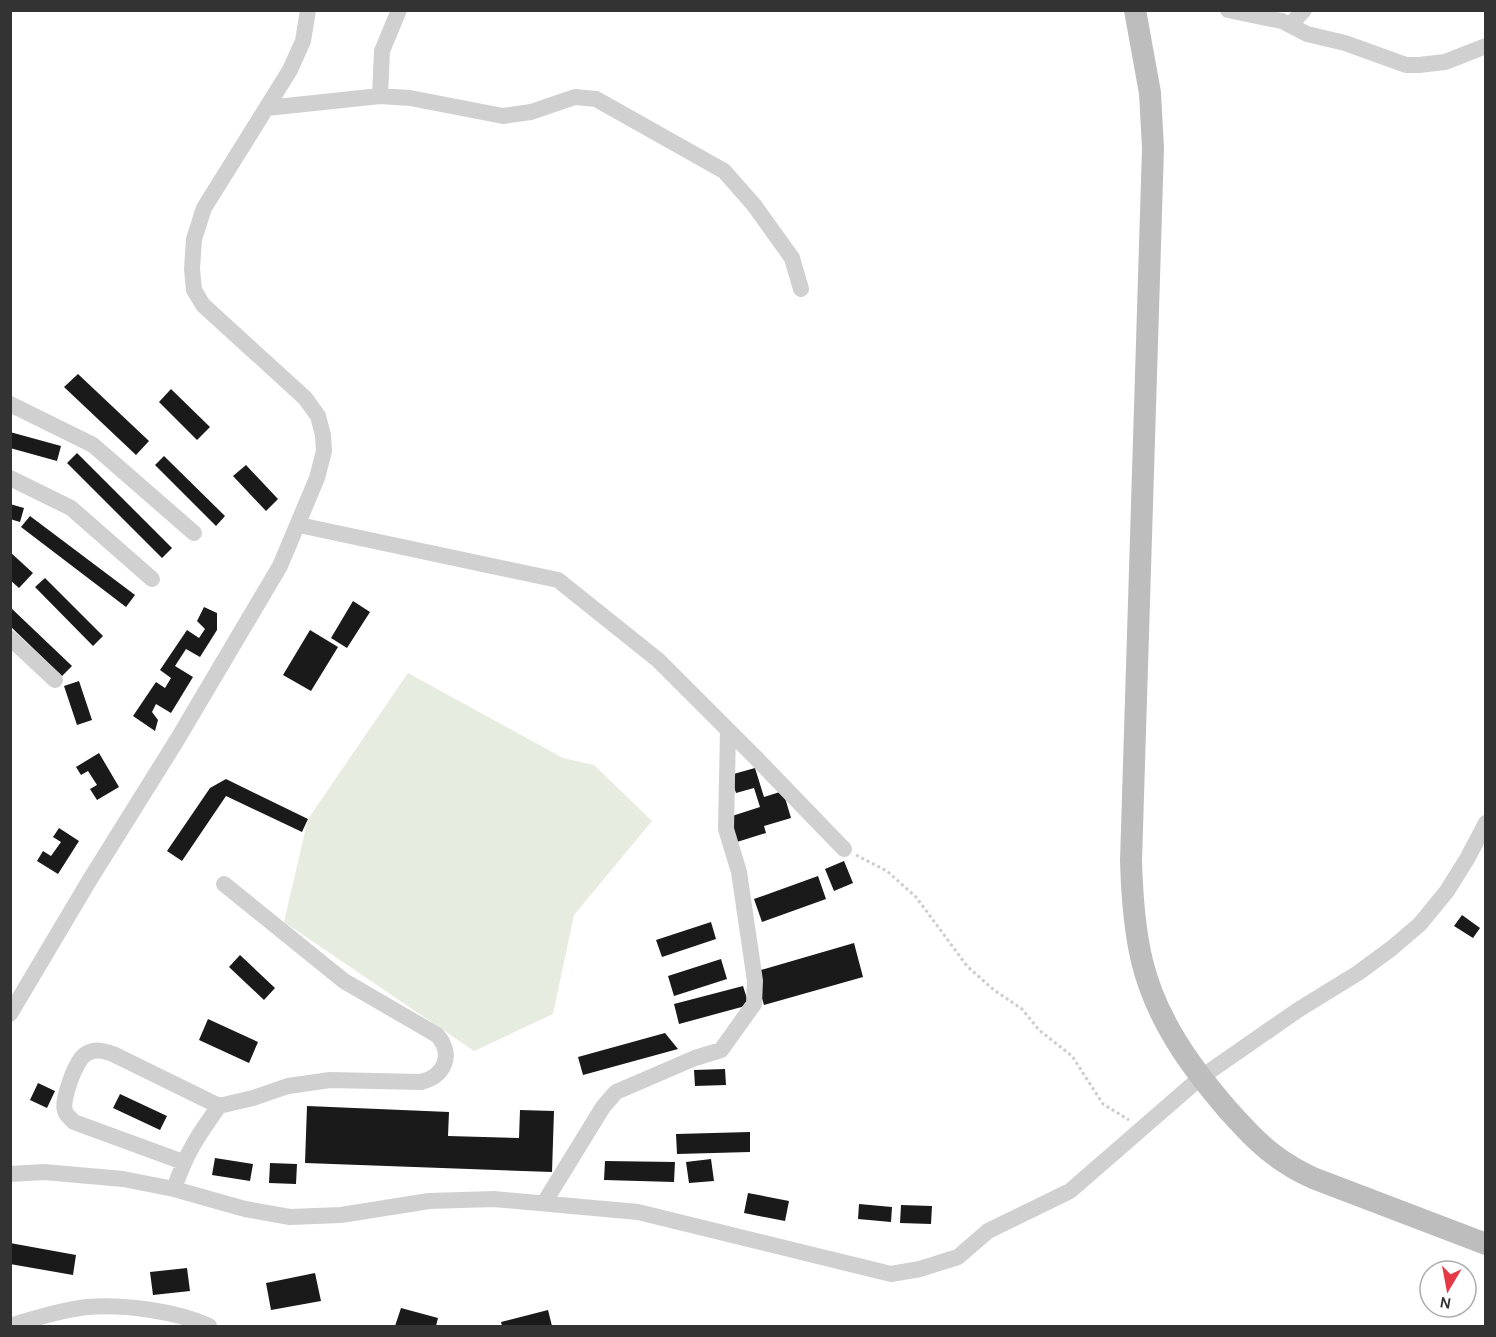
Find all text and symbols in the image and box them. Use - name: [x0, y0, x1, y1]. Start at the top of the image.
- north arrow: [1418, 1259, 1478, 1319]
- text: N: [1438, 1293, 1453, 1314]

